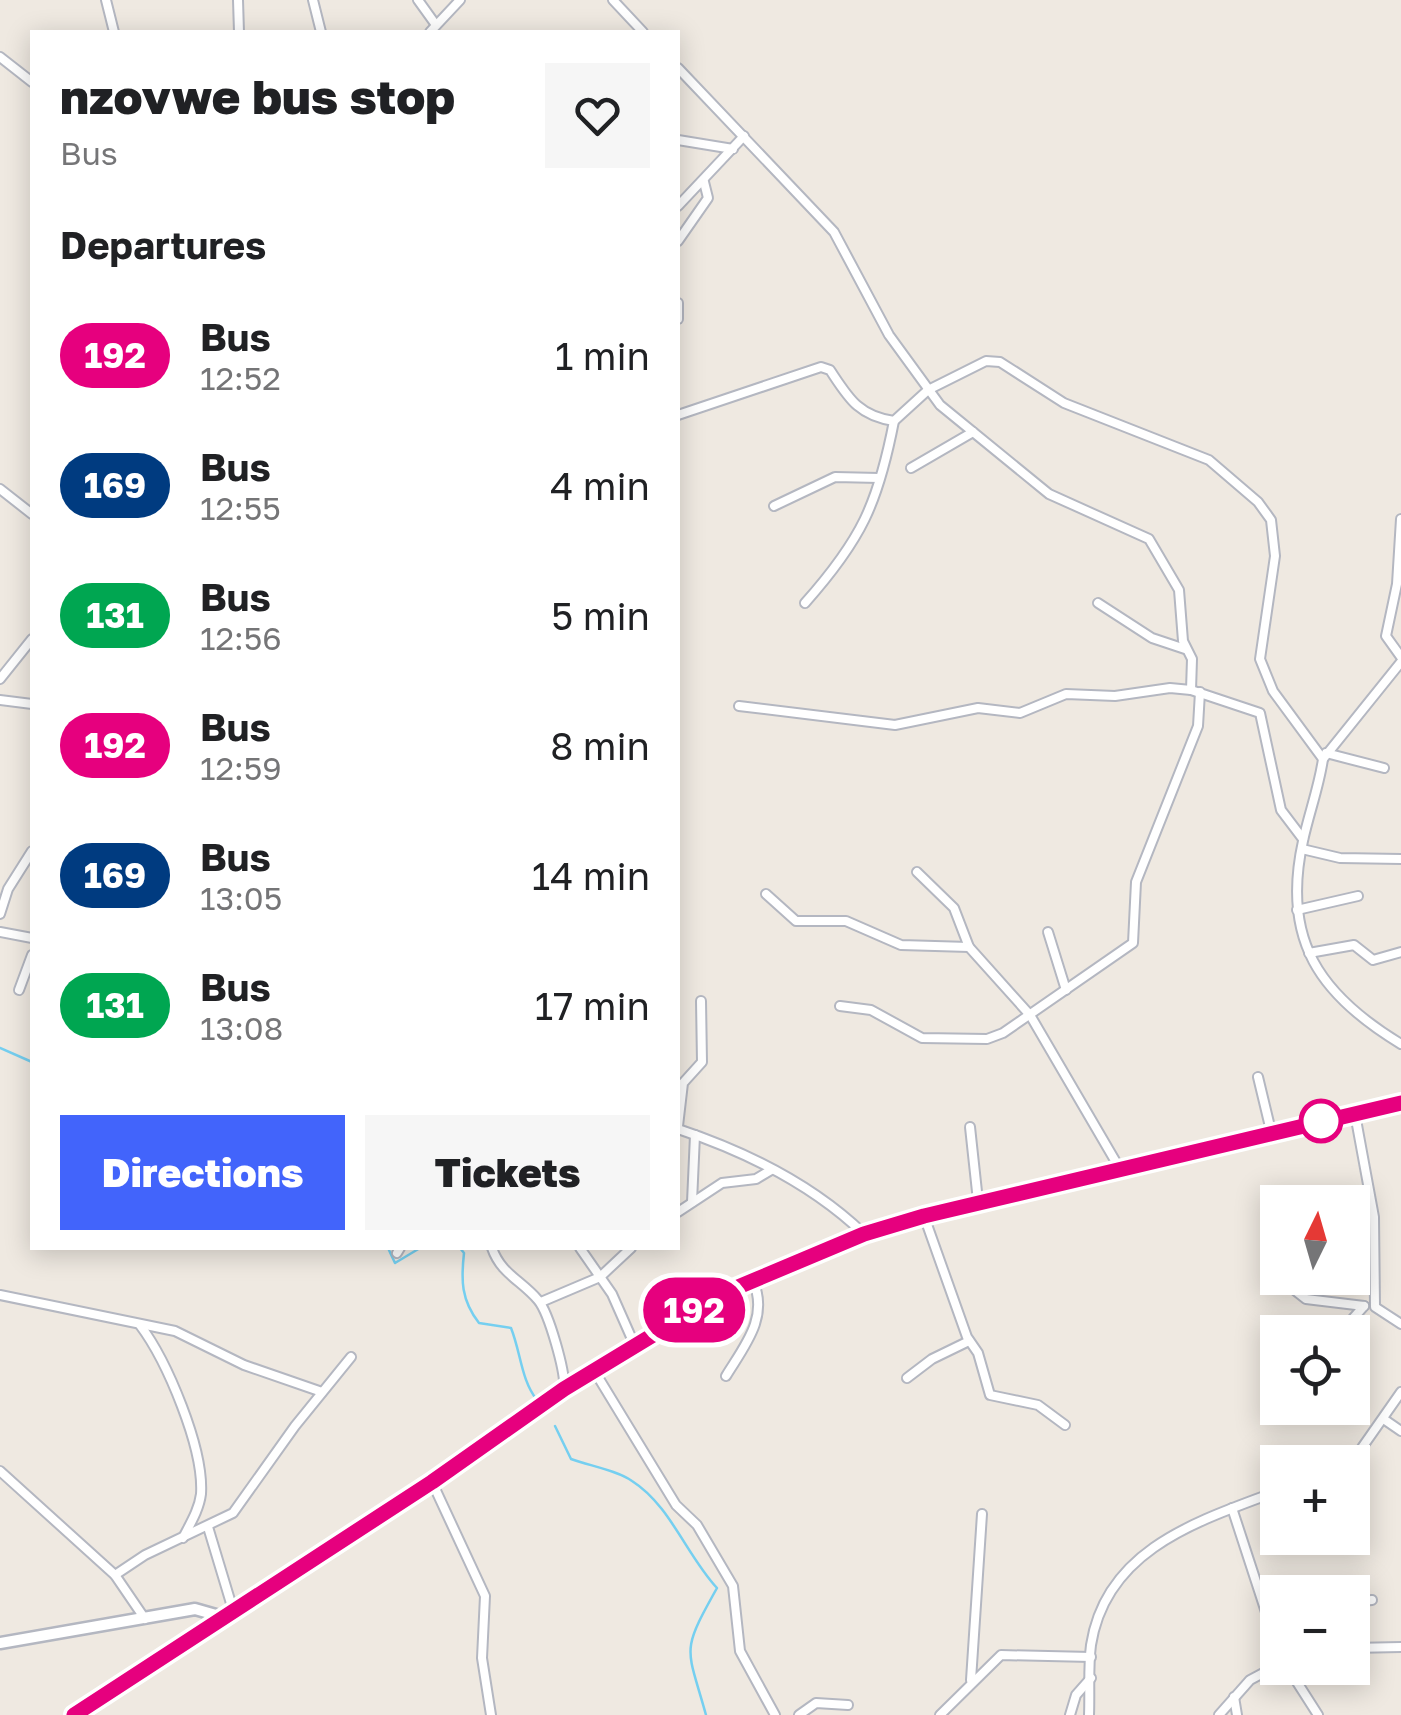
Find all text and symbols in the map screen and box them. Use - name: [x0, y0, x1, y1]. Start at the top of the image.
- button: heart: [545, 63, 650, 168]
- text: nzovwe bus stop: [60, 67, 455, 125]
- text: Bus: [60, 134, 118, 172]
- text: Departures: [60, 222, 266, 267]
- text: Bus: [200, 314, 271, 359]
- text: 1 min: [555, 333, 650, 378]
- text: 192: [84, 334, 146, 376]
- text: 12:52: [200, 359, 281, 397]
- text: Bus: [200, 444, 271, 489]
- text: 4 min: [550, 463, 650, 508]
- text: 169: [84, 464, 146, 506]
- text: 12:55: [200, 489, 281, 527]
- text: Bus: [200, 574, 271, 619]
- text: 5 min: [551, 593, 650, 638]
- text: 131: [86, 594, 144, 636]
- text: 12:56: [200, 619, 282, 657]
- text: Bus: [200, 704, 271, 749]
- text: 8 min: [550, 723, 650, 768]
- text: 192: [84, 724, 146, 766]
- text: 12:59: [200, 749, 282, 787]
- text: Bus: [200, 834, 271, 879]
- text: 14 min: [532, 853, 650, 898]
- text: 169: [84, 854, 146, 896]
- text: 13:05: [200, 879, 282, 917]
- text: Bus: [200, 964, 271, 1009]
- text: 17 min: [535, 983, 650, 1028]
- text: 131: [86, 984, 144, 1026]
- text: 13:08: [200, 1009, 283, 1047]
- unlabelled marker: [1300, 1100, 1342, 1142]
- button: Directions: [60, 1115, 345, 1230]
- button: Tickets: [365, 1115, 650, 1230]
- north arrow: [1260, 1185, 1370, 1295]
- map controls: [1260, 1185, 1370, 1685]
- line badge: 192: [636, 1278, 752, 1342]
- text: 192: [663, 1289, 725, 1331]
- button: locate: [1260, 1315, 1370, 1425]
- button: +: [1260, 1445, 1370, 1555]
- button: −: [1260, 1575, 1370, 1685]

